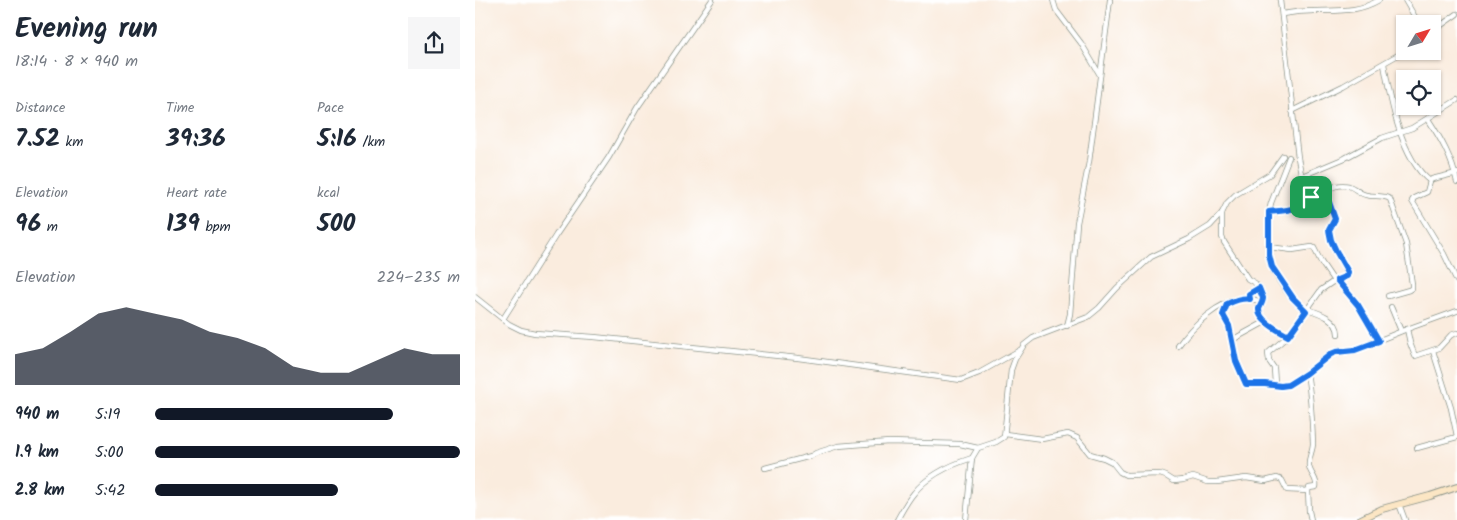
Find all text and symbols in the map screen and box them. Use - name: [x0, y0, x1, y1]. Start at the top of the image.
- text: Evening run: [15, 7, 158, 52]
- north arrow: [1396, 15, 1441, 60]
- map controls: [1396, 15, 1441, 115]
- button: share: [408, 17, 460, 69]
- text: 18:14 · 8 × 940 m: [15, 49, 138, 74]
- button: locate: [1396, 70, 1441, 115]
- text: Distance: [15, 97, 65, 119]
- text: Time: [166, 97, 194, 119]
- text: Pace: [317, 97, 344, 119]
- text: 7.52: [15, 119, 60, 159]
- text: 39:36: [166, 119, 226, 159]
- text: 5:16: [317, 119, 357, 159]
- text: km: [60, 131, 83, 153]
- text: /km: [357, 131, 385, 153]
- pin: [1290, 176, 1332, 218]
- text: Elevation: [15, 182, 68, 204]
- text: Heart rate: [166, 182, 227, 204]
- text: kcal: [317, 182, 340, 204]
- icon: arrive: [1297, 183, 1325, 211]
- text: 96: [15, 204, 41, 244]
- text: 139: [166, 204, 200, 244]
- text: 500: [317, 204, 355, 244]
- text: m: [41, 216, 58, 238]
- text: bpm: [200, 216, 231, 238]
- text: Elevation: [15, 265, 76, 290]
- text: 224–235 m: [377, 265, 460, 290]
- text: 940 m: [15, 402, 59, 427]
- text: 5:19: [95, 402, 120, 427]
- text: 1.9 km: [15, 440, 59, 465]
- text: 5:00: [95, 440, 124, 465]
- text: 2.8 km: [15, 478, 65, 503]
- text: 5:42: [95, 478, 126, 503]

